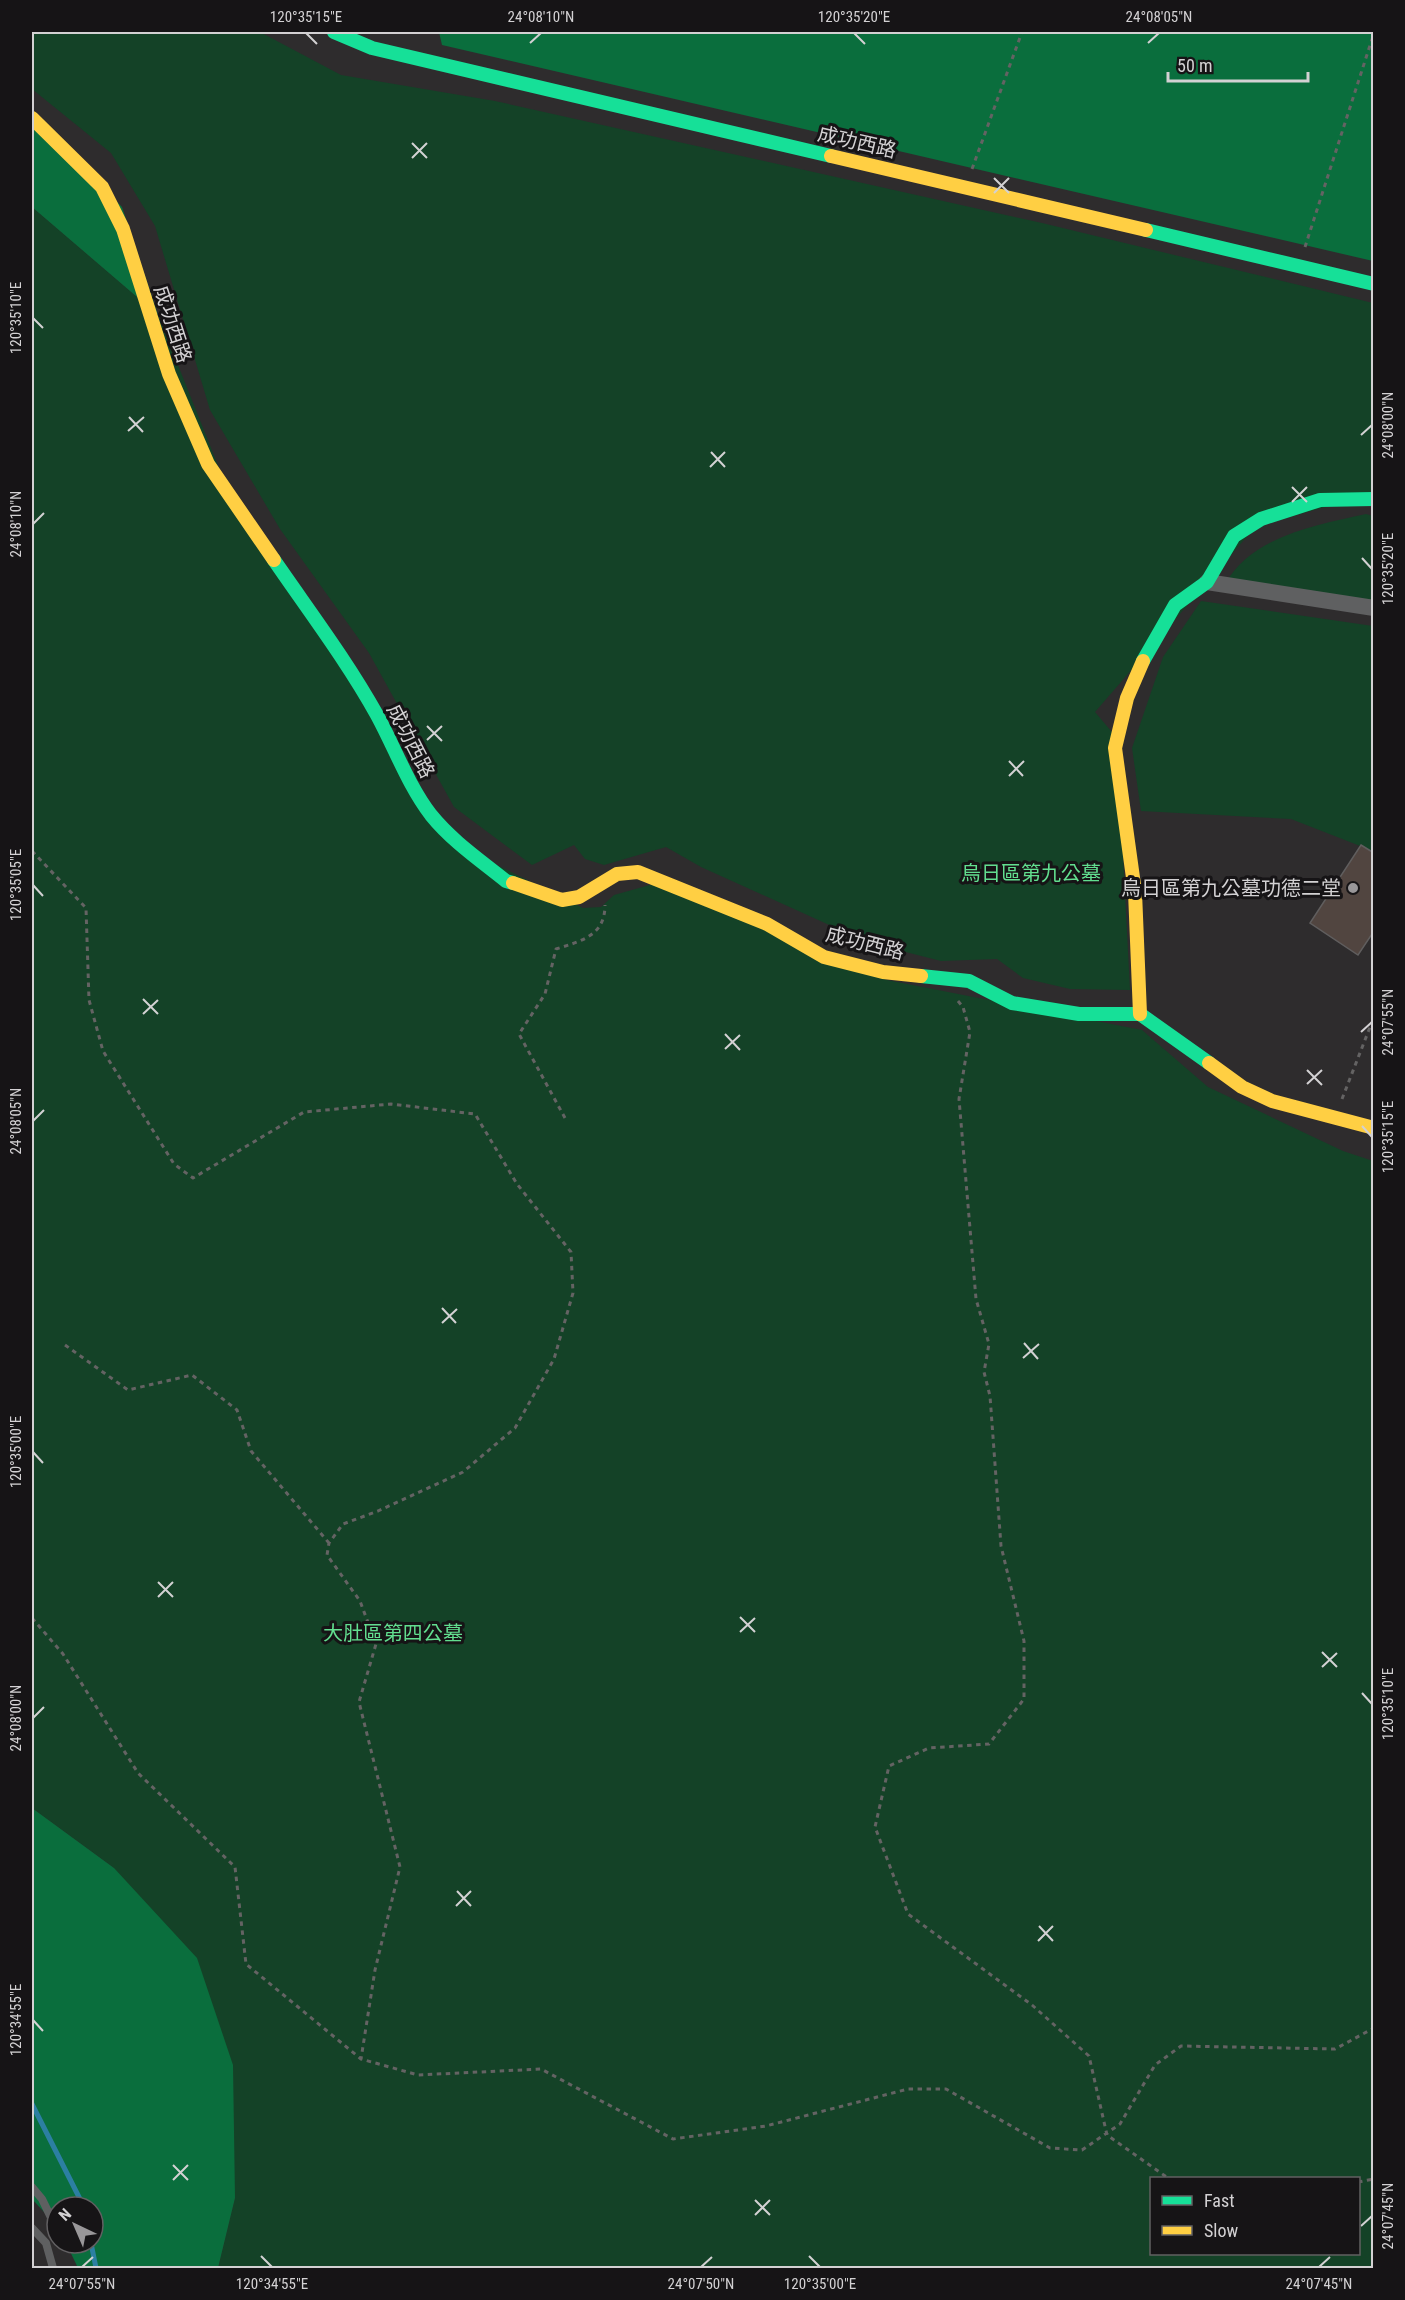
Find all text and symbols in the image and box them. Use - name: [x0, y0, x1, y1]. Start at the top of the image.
- text: 120°35'15"E: [270, 8, 342, 26]
- text: 24°08'10"N: [508, 8, 574, 26]
- text: 120°35'20"E: [818, 8, 890, 26]
- text: 24°08'05"N: [1126, 8, 1192, 26]
- scale bar: [1168, 45, 1308, 83]
- text: 50 m: [1177, 55, 1212, 76]
- street label: 成功西路: [815, 121, 899, 163]
- text: 120°35'10"E: [7, 282, 25, 354]
- street label: 成功西路: [149, 282, 197, 366]
- text: 24°08'00"N: [1379, 392, 1397, 458]
- text: 24°08'10"N: [7, 491, 25, 557]
- text: 120°35'20"E: [1379, 533, 1397, 605]
- street label: 成功西路: [382, 700, 440, 782]
- text: 120°35'05"E: [7, 849, 25, 921]
- park label: 烏日區第九公墓: [961, 861, 1101, 885]
- place label: 烏日區第九公墓功德二堂: [1121, 876, 1341, 900]
- marker: 烏日區第九公墓功德二堂: [1346, 881, 1360, 895]
- street label: 成功西路: [823, 922, 907, 964]
- text: 24°07'55"N: [1379, 989, 1397, 1055]
- text: 24°08'05"N: [7, 1088, 25, 1154]
- text: 120°35'15"E: [1379, 1101, 1397, 1173]
- text: 120°35'00"E: [7, 1416, 25, 1488]
- park label: 大肚區第四公墓: [323, 1621, 463, 1645]
- text: 120°35'10"E: [1379, 1668, 1397, 1740]
- text: 24°08'00"N: [7, 1685, 25, 1751]
- text: 120°34'55"E: [7, 1984, 25, 2056]
- legend: [1150, 2177, 1360, 2255]
- text: 24°07'45"N: [1379, 2183, 1397, 2249]
- text: Fast: [1204, 2190, 1235, 2211]
- north arrow: [45, 2195, 105, 2255]
- text: N: [55, 2204, 75, 2225]
- text: Slow: [1204, 2220, 1239, 2241]
- text: 24°07'55"N: [49, 2275, 115, 2293]
- text: 120°34'55"E: [236, 2275, 308, 2293]
- text: 24°07'50"N: [668, 2275, 734, 2293]
- text: 120°35'00"E: [784, 2275, 856, 2293]
- text: 24°07'45"N: [1286, 2275, 1352, 2293]

